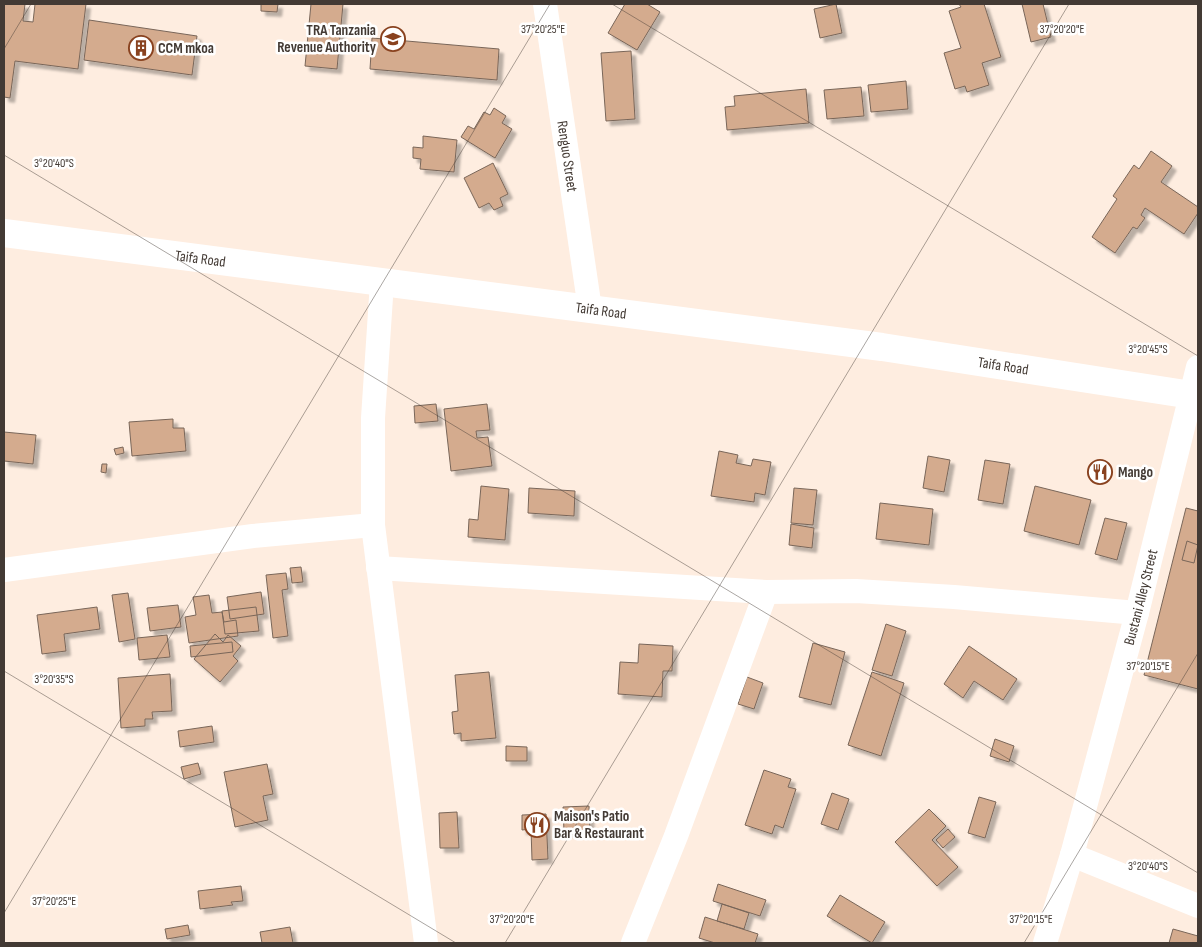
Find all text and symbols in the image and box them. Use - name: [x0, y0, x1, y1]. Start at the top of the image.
- place label: TRA Tanzania Revenue Authority: [277, 21, 377, 57]
- text: 37°20'25"E: [521, 22, 565, 37]
- text: 37°20'20"E: [1040, 22, 1084, 37]
- school or university icon: TRA Tanzania Revenue Authority: [380, 26, 406, 52]
- building icon: CCM mkoa: [128, 35, 154, 61]
- place label: CCM mkoa: [158, 39, 214, 58]
- street label: Renguo Street: [552, 120, 582, 194]
- text: 3°20'40"S: [34, 156, 74, 171]
- street label: Taifa Road: [174, 246, 227, 272]
- street label: Taifa Road: [574, 298, 627, 324]
- text: 3°20'45"S: [1128, 342, 1168, 357]
- street label: Taifa Road: [976, 353, 1030, 380]
- restaurant icon: Mango: [1087, 459, 1113, 485]
- place label: Mango: [1118, 463, 1153, 482]
- street label: Bustani Alley Street: [1120, 547, 1163, 647]
- text: 37°20'15"E: [1126, 659, 1170, 674]
- text: 3°20'35"S: [34, 672, 74, 687]
- place label: Maison's Patio Bar & Restaurant: [554, 807, 644, 843]
- restaurant icon: Maison's Patio Bar & Restaurant: [524, 812, 550, 838]
- text: 3°20'40"S: [1128, 859, 1168, 874]
- text: 37°20'25"E: [32, 894, 76, 909]
- text: 37°20'20"E: [490, 912, 534, 927]
- text: 37°20'15"E: [1009, 912, 1053, 927]

